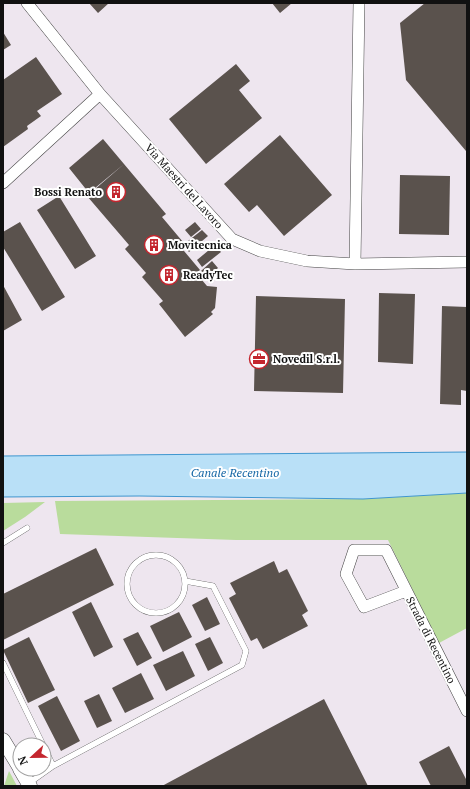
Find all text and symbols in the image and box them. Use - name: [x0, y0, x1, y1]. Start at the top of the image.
- street label: Via Maestri del Lavoro: [142, 141, 226, 231]
- building icon: Bossi Renato: [105, 181, 127, 203]
- place label: Bossi Renato: [34, 185, 102, 199]
- building icon: Movitecnica: [143, 234, 165, 256]
- place label: Movitecnica: [168, 238, 232, 252]
- building icon: ReadyTec: [158, 264, 180, 286]
- place label: ReadyTec: [183, 268, 233, 282]
- office icon: Novedil S.r.l.: [248, 348, 270, 370]
- place label: Novedil S.r.l.: [273, 352, 340, 366]
- water label: Canale Recentino: [191, 465, 279, 480]
- street label: Strada di Recentino: [403, 594, 459, 686]
- north arrow: [12, 737, 52, 777]
- text: N: [14, 754, 31, 767]

